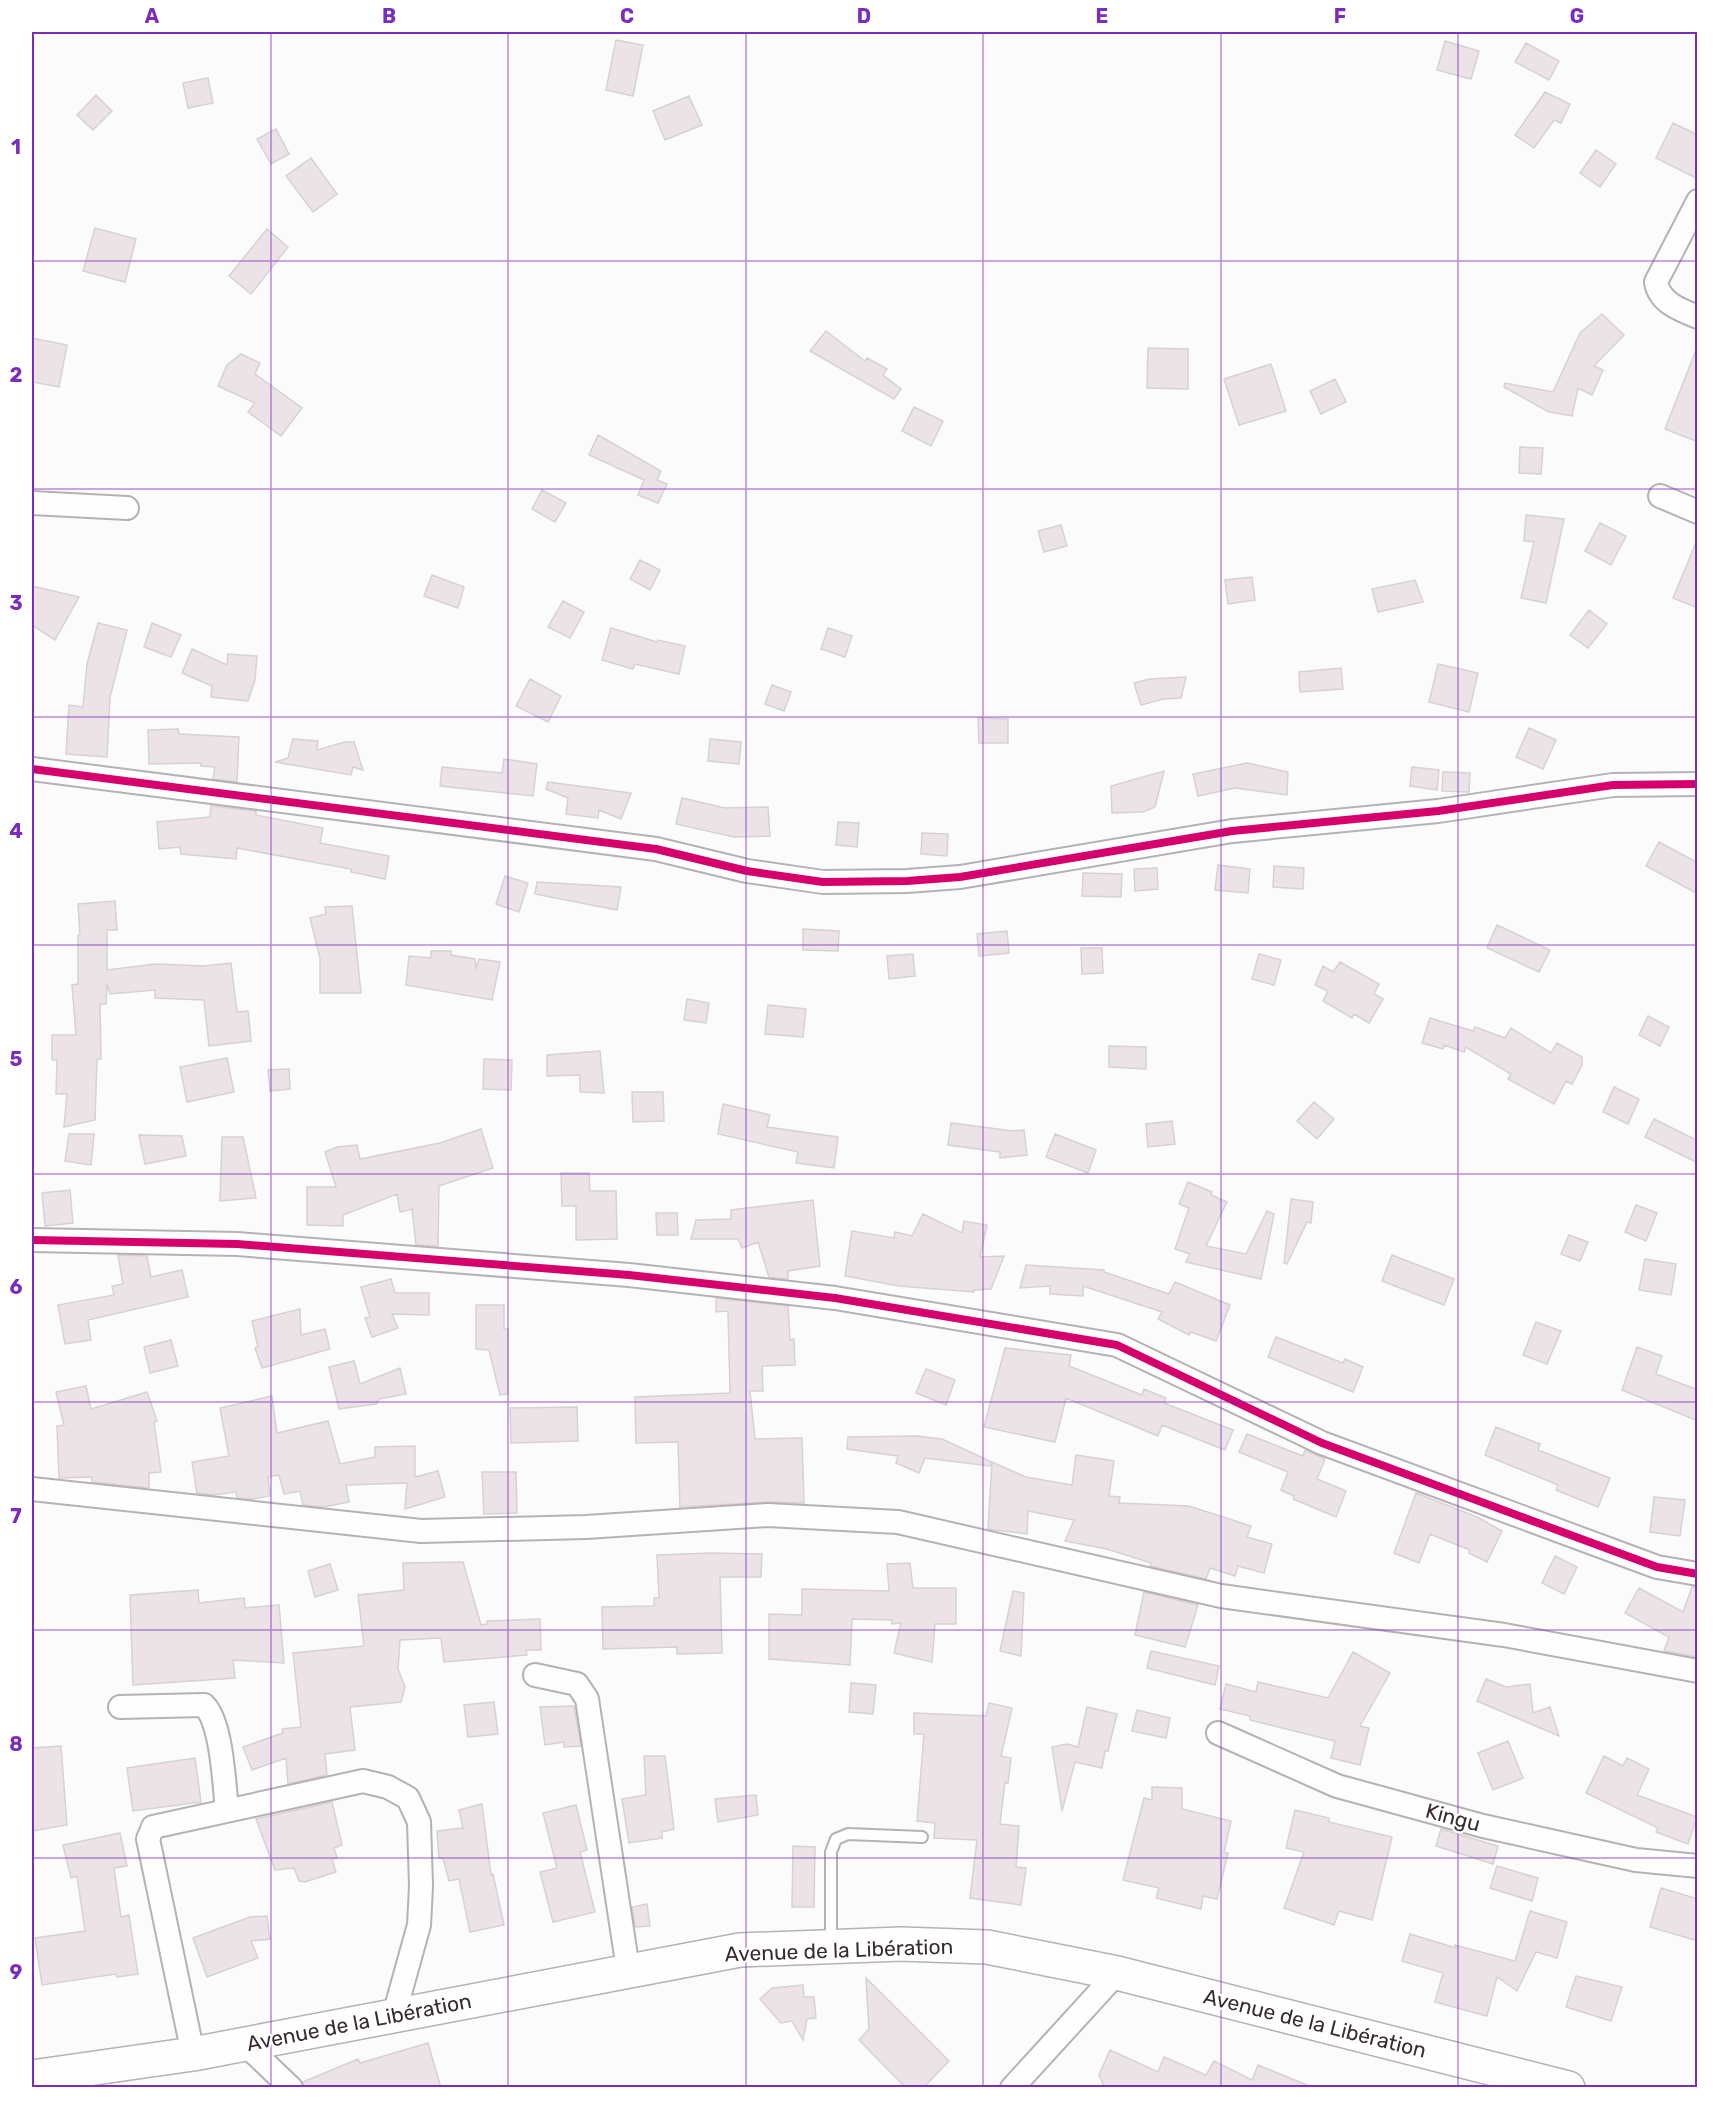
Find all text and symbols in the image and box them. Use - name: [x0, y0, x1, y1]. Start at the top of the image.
- text: A: [145, 4, 160, 28]
- text: B: [382, 4, 396, 28]
- text: C: [620, 4, 634, 28]
- text: D: [857, 4, 871, 28]
- text: E: [1096, 4, 1108, 28]
- text: F: [1334, 4, 1346, 28]
- text: G: [1570, 4, 1584, 28]
- text: 1: [11, 135, 21, 159]
- text: 2: [10, 363, 23, 387]
- text: 3: [9, 591, 23, 615]
- text: 4: [9, 819, 23, 843]
- text: 5: [10, 1047, 23, 1071]
- text: 6: [9, 1275, 23, 1299]
- text: 7: [10, 1504, 22, 1528]
- text: 8: [9, 1732, 23, 1756]
- street label: Kingu: [1423, 1798, 1483, 1836]
- street label: Avenue de la Libération: [724, 1934, 954, 1966]
- text: 9: [10, 1960, 23, 1984]
- street label: Avenue de la Libération: [1201, 1983, 1429, 2063]
- street label: Avenue de la Libération: [244, 1988, 474, 2056]

